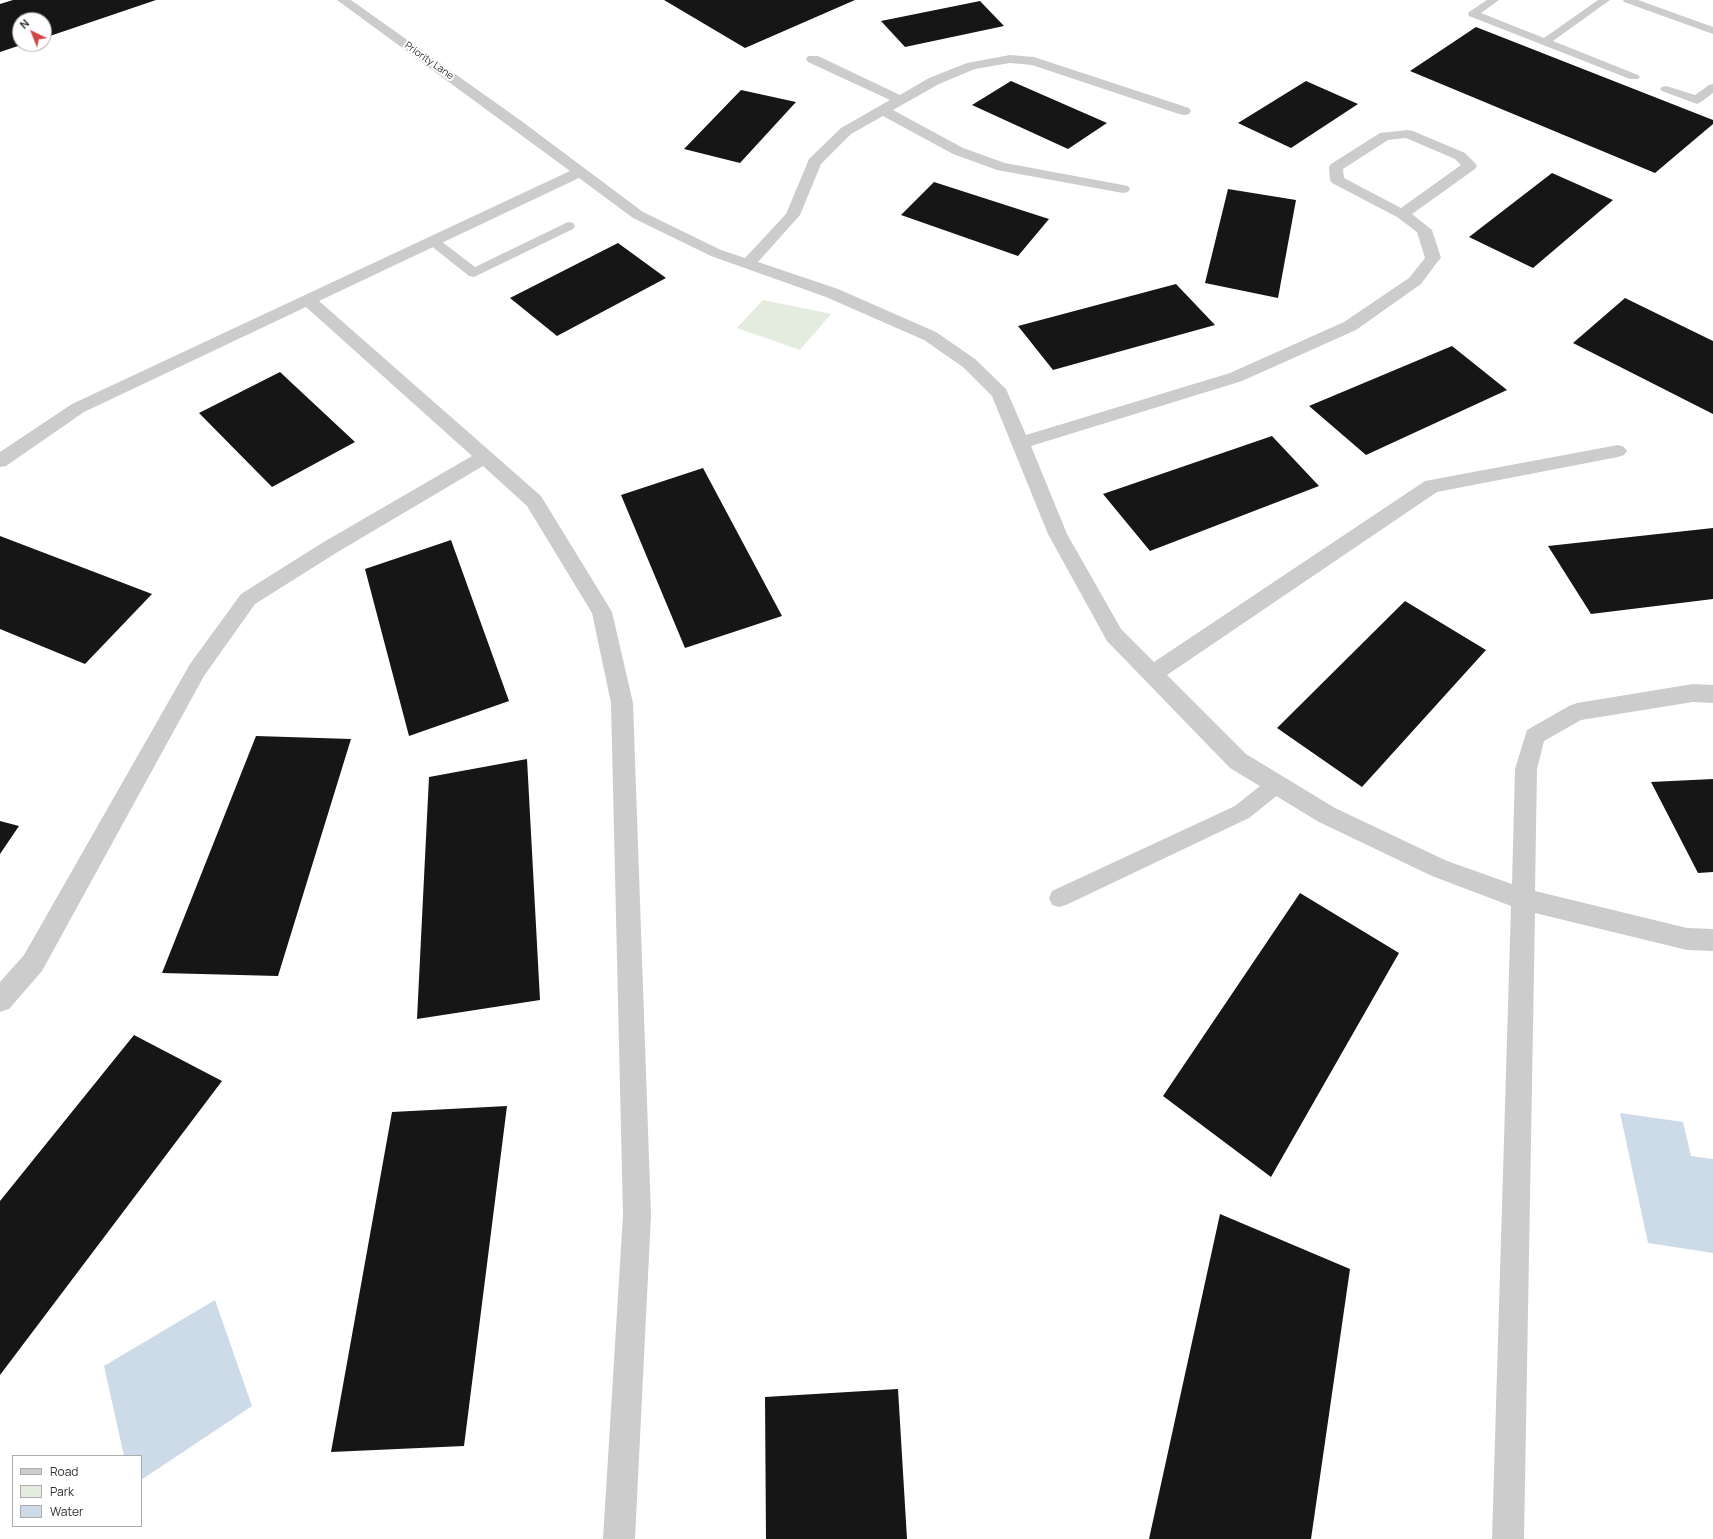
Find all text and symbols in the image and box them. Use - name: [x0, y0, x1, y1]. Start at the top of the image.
- north arrow: [12, 12, 52, 52]
- text: N: [16, 15, 32, 32]
- street label: Priority Lane: [402, 40, 456, 82]
- legend: [12, 1455, 142, 1527]
- text: Road: [50, 1463, 78, 1480]
- text: Park: [50, 1483, 74, 1500]
- text: Water: [50, 1503, 83, 1520]

